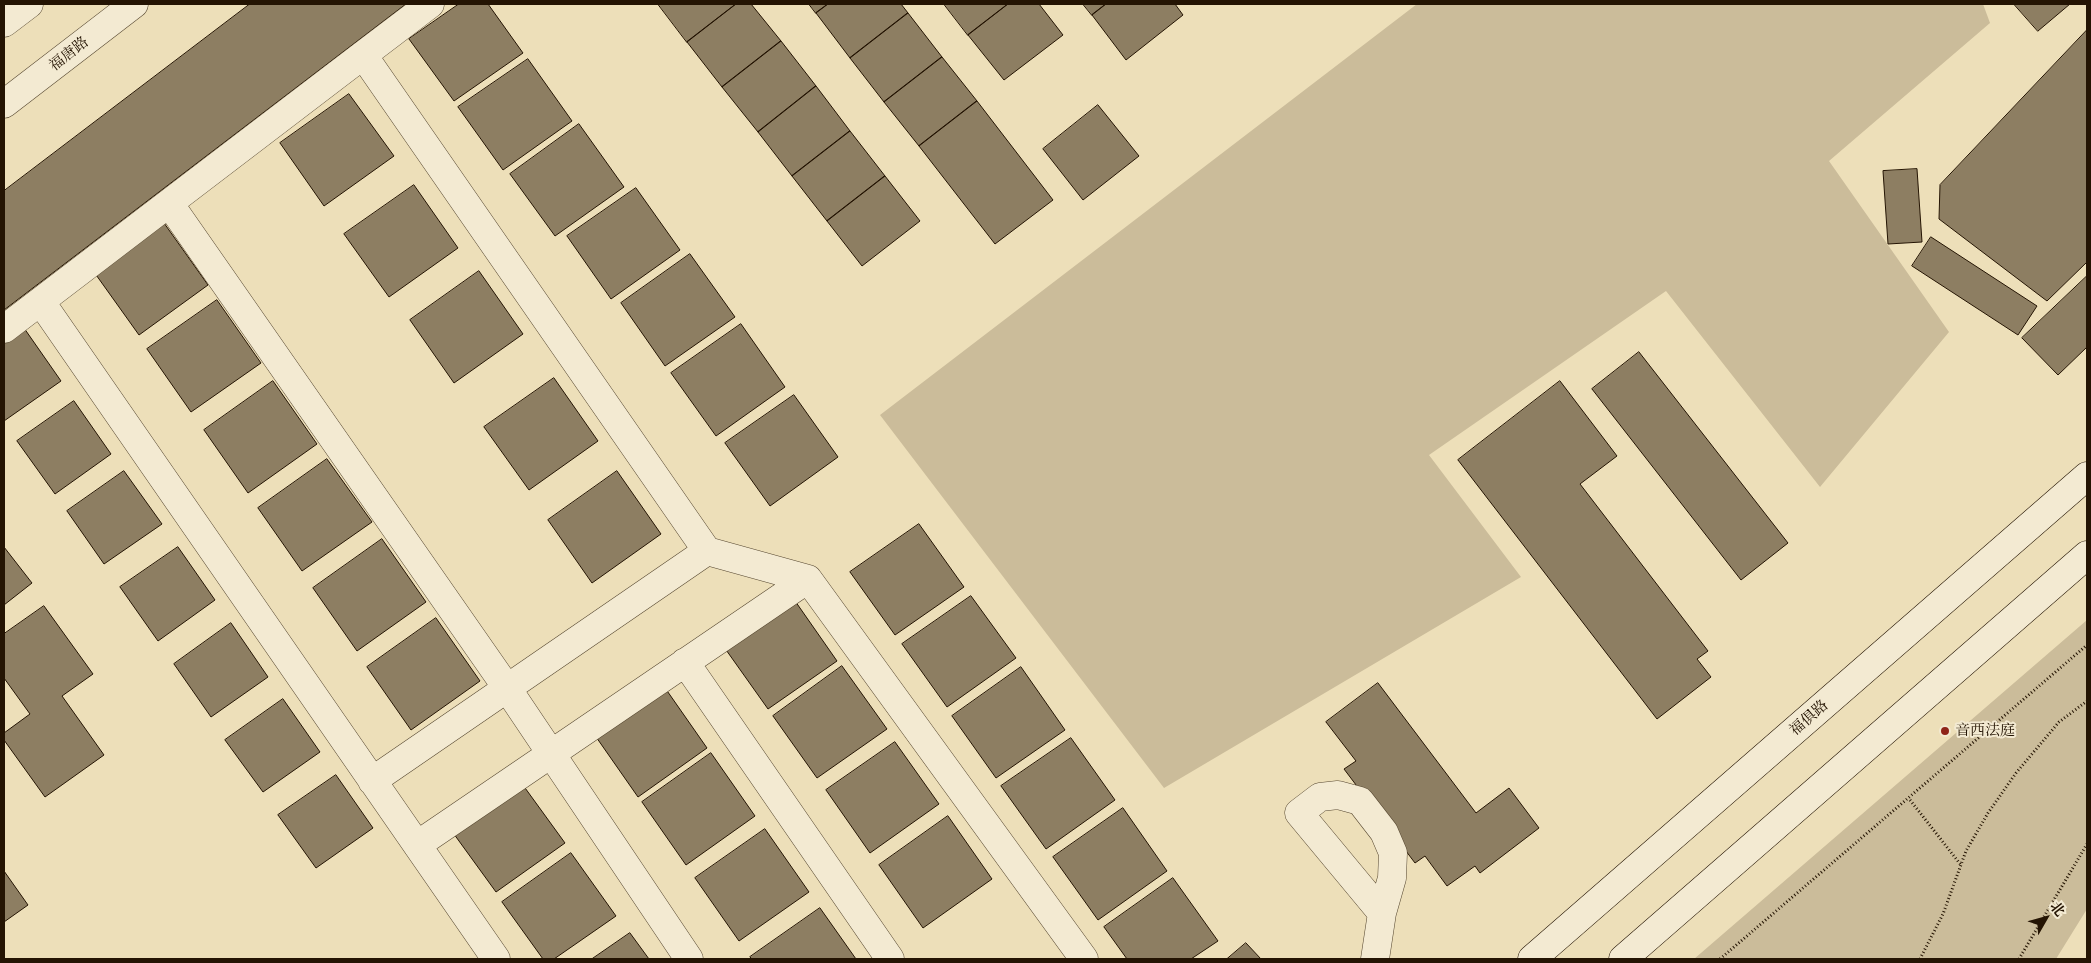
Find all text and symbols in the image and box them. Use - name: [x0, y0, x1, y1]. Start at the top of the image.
- street label: 福唐路: [46, 33, 92, 75]
- street label: 福俱路: [1786, 696, 1832, 740]
- place label: 音西法庭: [1955, 722, 2015, 740]
- marker: 音西法庭: [1939, 725, 1951, 737]
- north arrow: [2021, 893, 2071, 943]
- text: 北: [2046, 898, 2069, 920]

